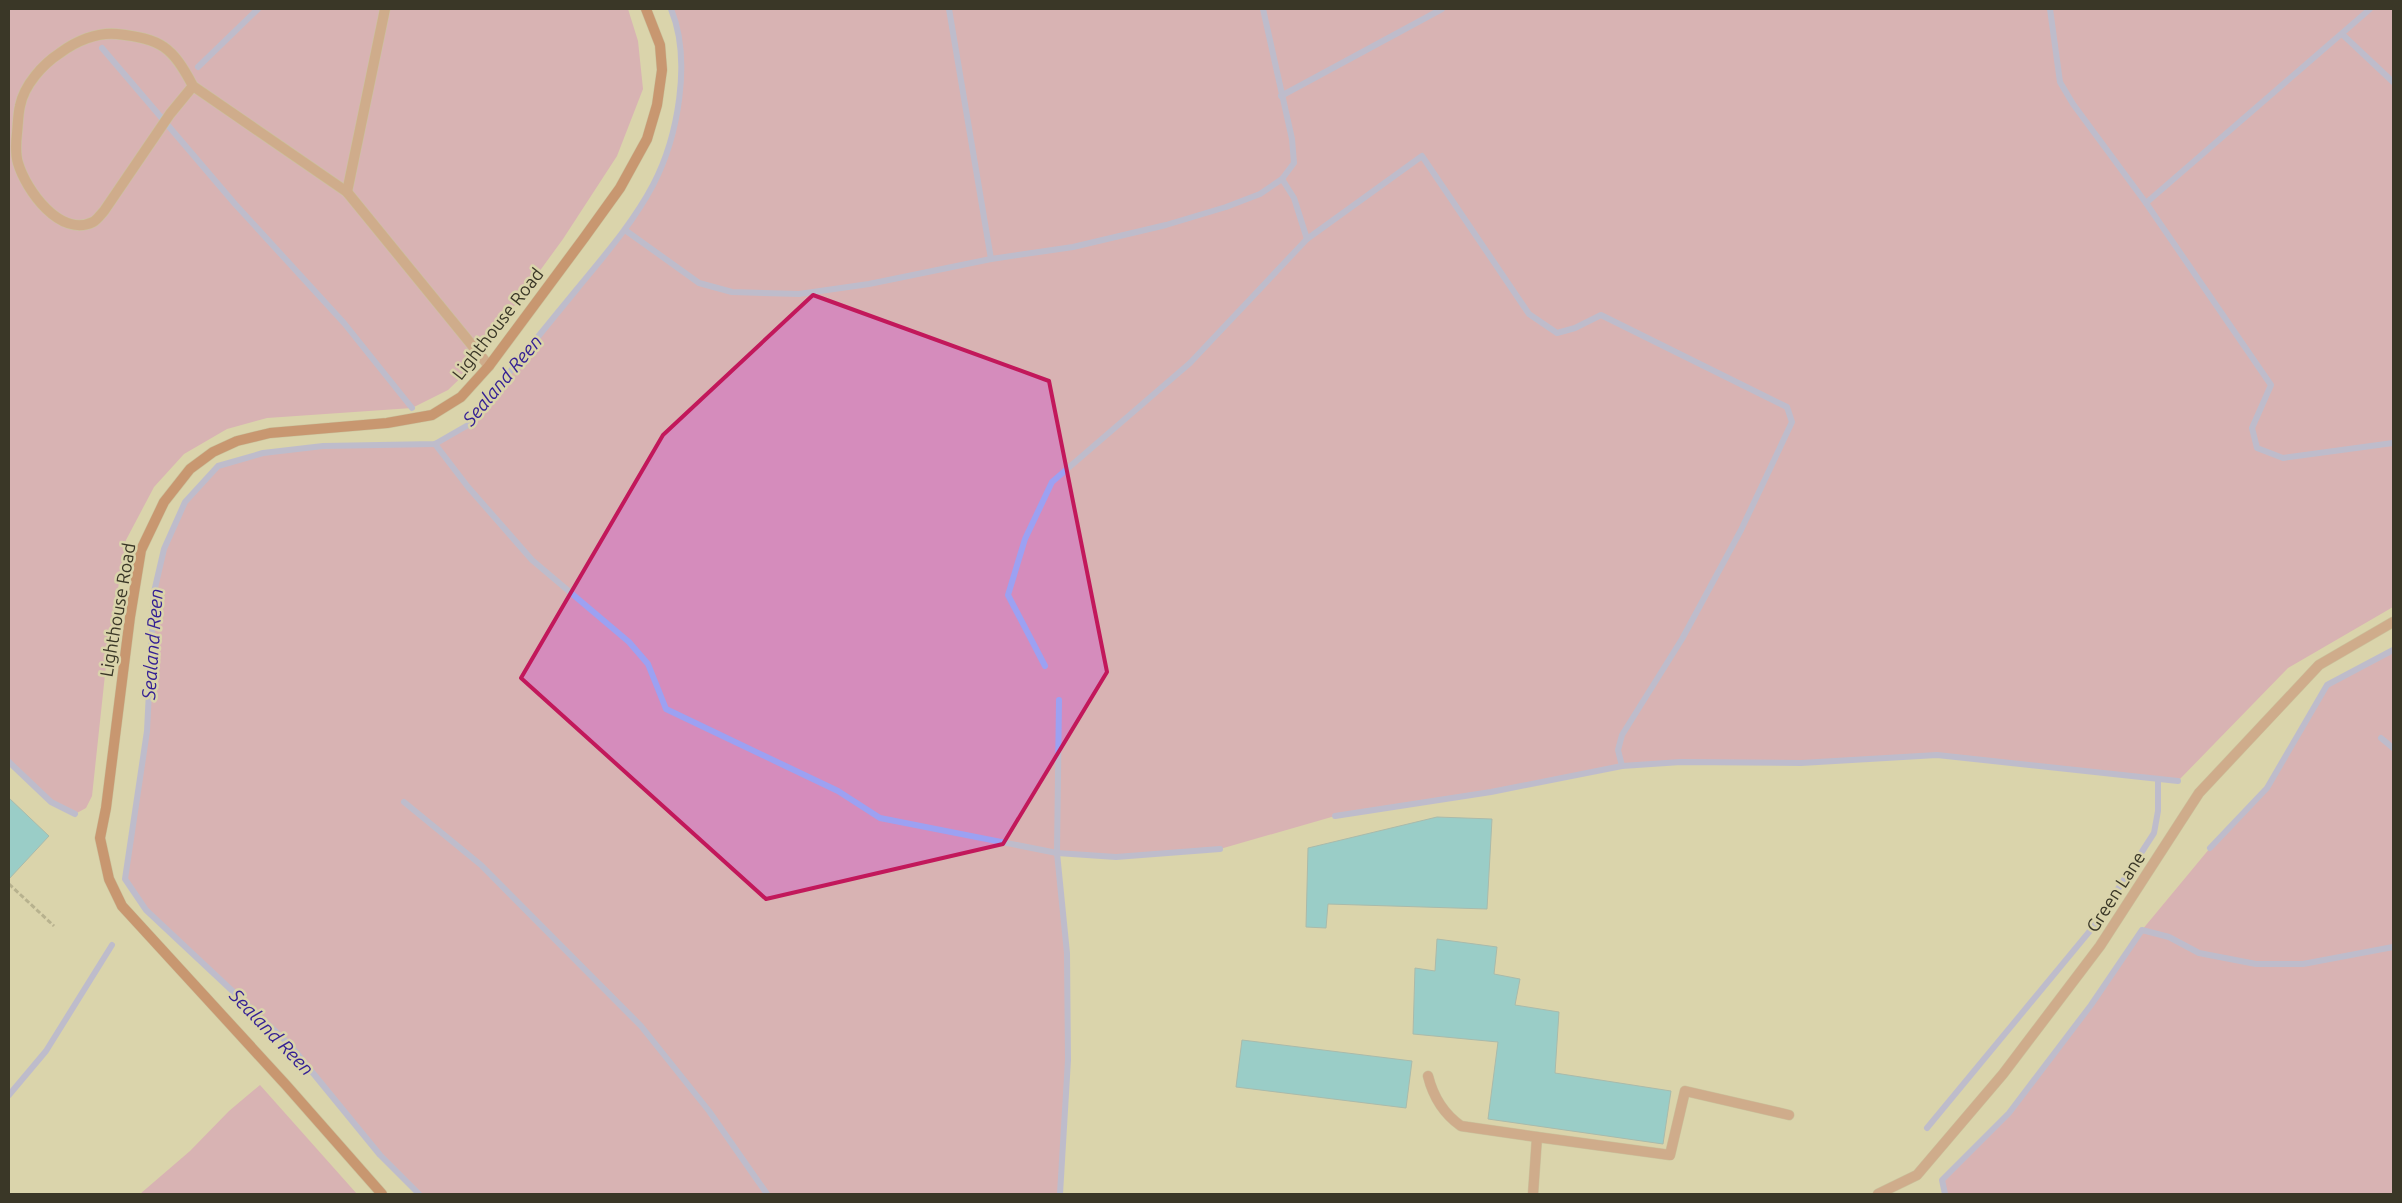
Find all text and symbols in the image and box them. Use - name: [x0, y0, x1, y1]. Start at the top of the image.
- street label: Lighthouse Road: [448, 264, 547, 383]
- water label: Sealand Reen: [457, 330, 546, 431]
- street label: Lighthouse Road: [95, 541, 139, 678]
- water label: Sealand Reen: [137, 588, 167, 701]
- street label: Green Lane: [2082, 848, 2149, 935]
- water label: Sealand Reen: [225, 984, 319, 1080]

